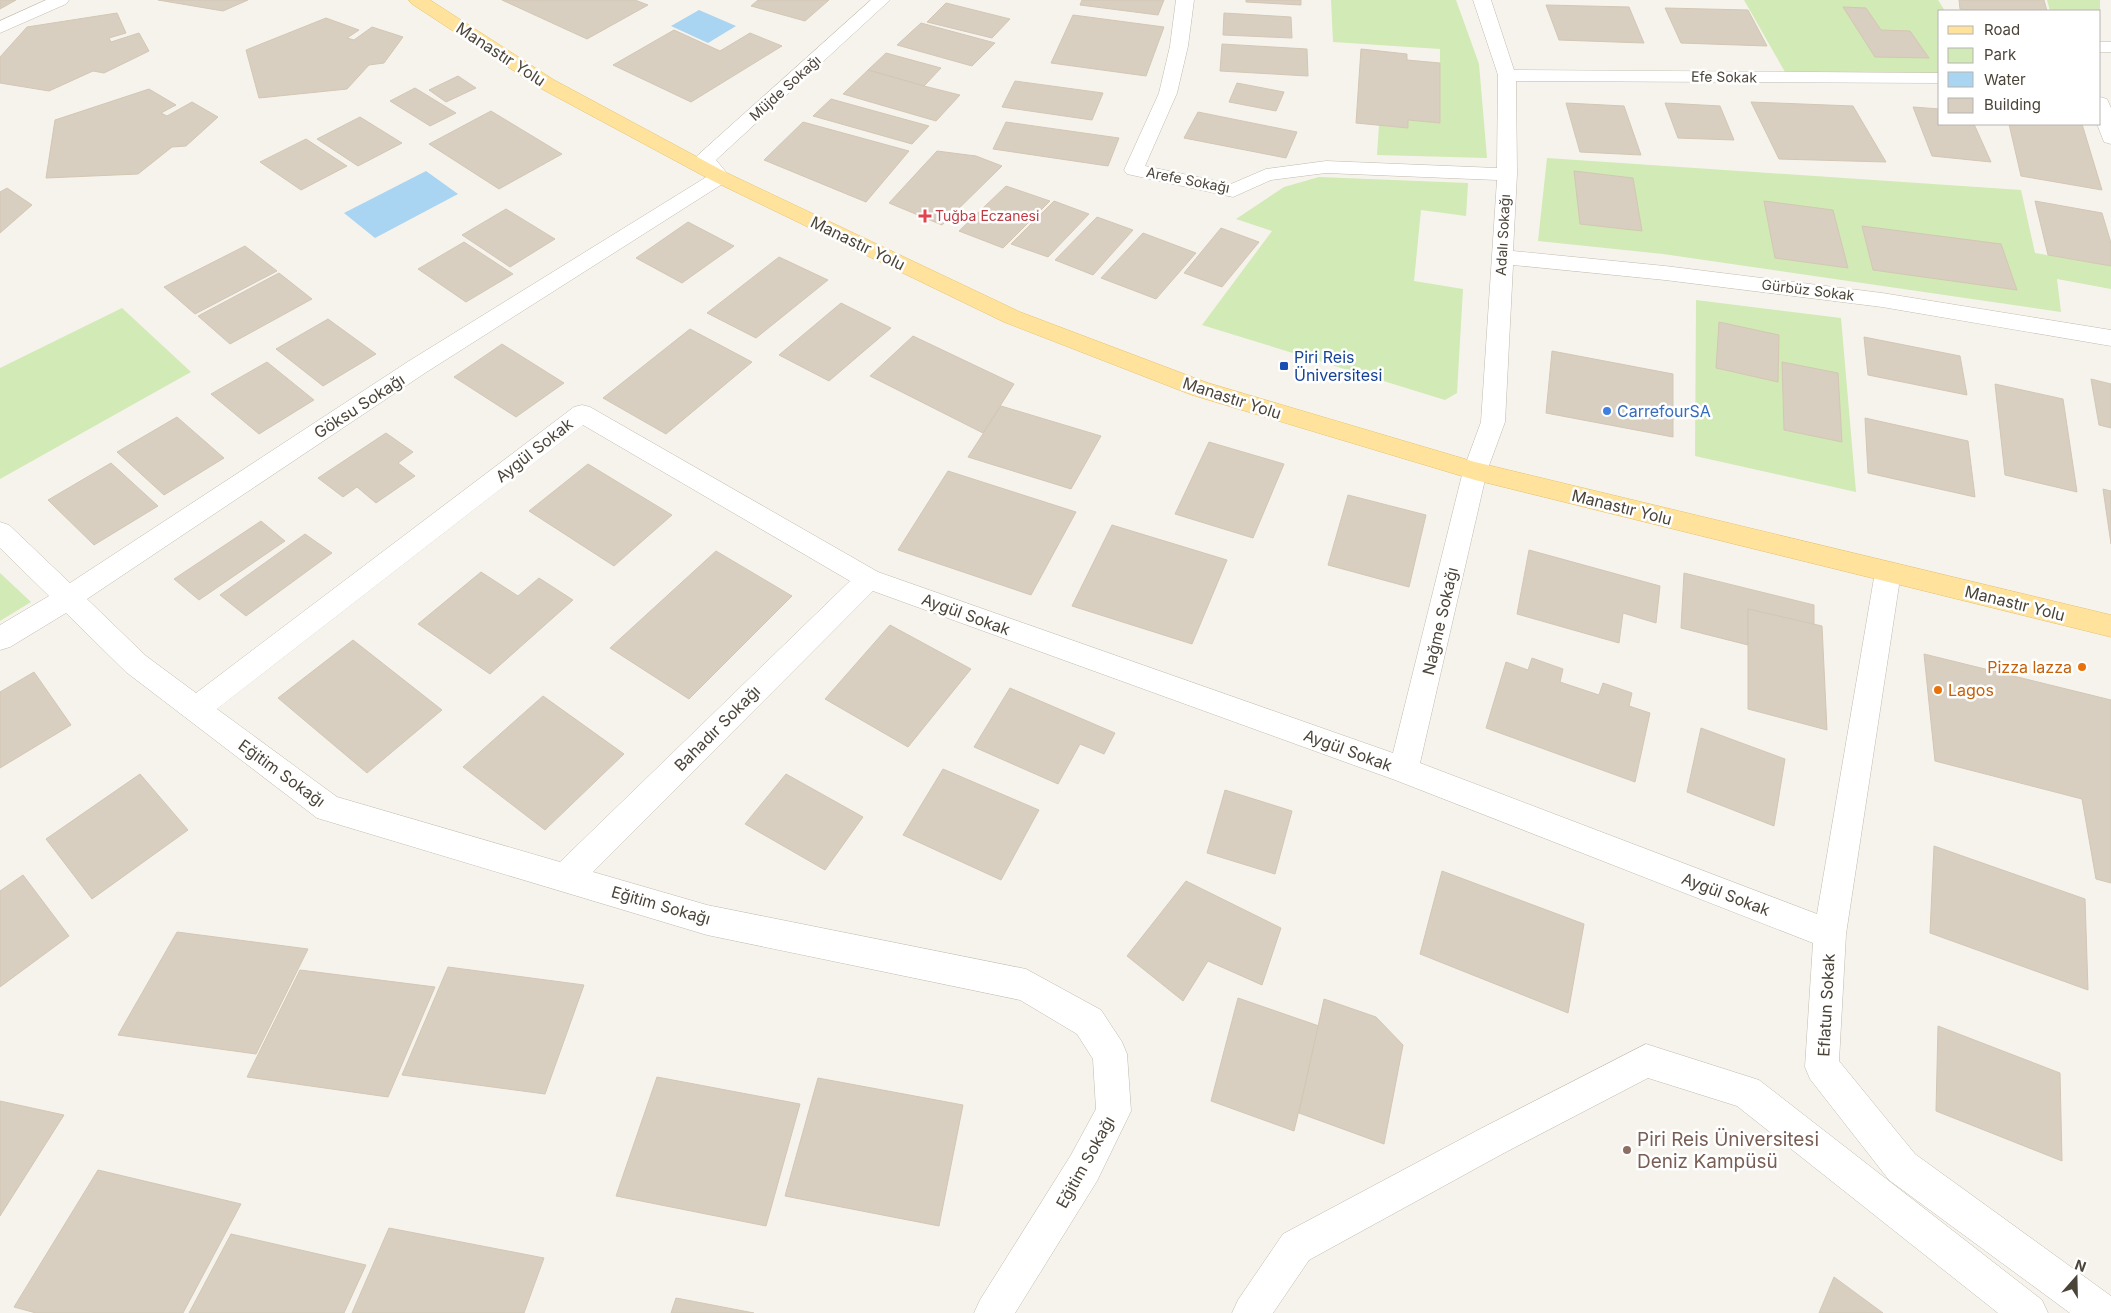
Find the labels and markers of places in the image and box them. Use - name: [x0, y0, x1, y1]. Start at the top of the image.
- place label: Tuğba Eczanesi: [935, 207, 1039, 224]
- marker: Tuğba Eczanesi: [919, 210, 931, 222]
- place label: Piri Reis Üniversitesi: [1294, 347, 1382, 385]
- marker: Piri Reis Üniversitesi: [1278, 360, 1290, 372]
- place label: CarrefourSA: [1617, 401, 1711, 421]
- marker: CarrefourSA: [1601, 405, 1613, 417]
- place label: Pizza lazza: [1987, 657, 2072, 677]
- marker: Pizza lazza: [2076, 661, 2088, 673]
- place label: Lagos: [1948, 680, 1994, 700]
- marker: Lagos: [1932, 684, 1944, 696]
- place label: Piri Reis Üniversitesi Deniz Kampüsü: [1637, 1128, 1819, 1173]
- marker: Piri Reis Üniversitesi Deniz Kampüsü: [1621, 1144, 1633, 1156]

